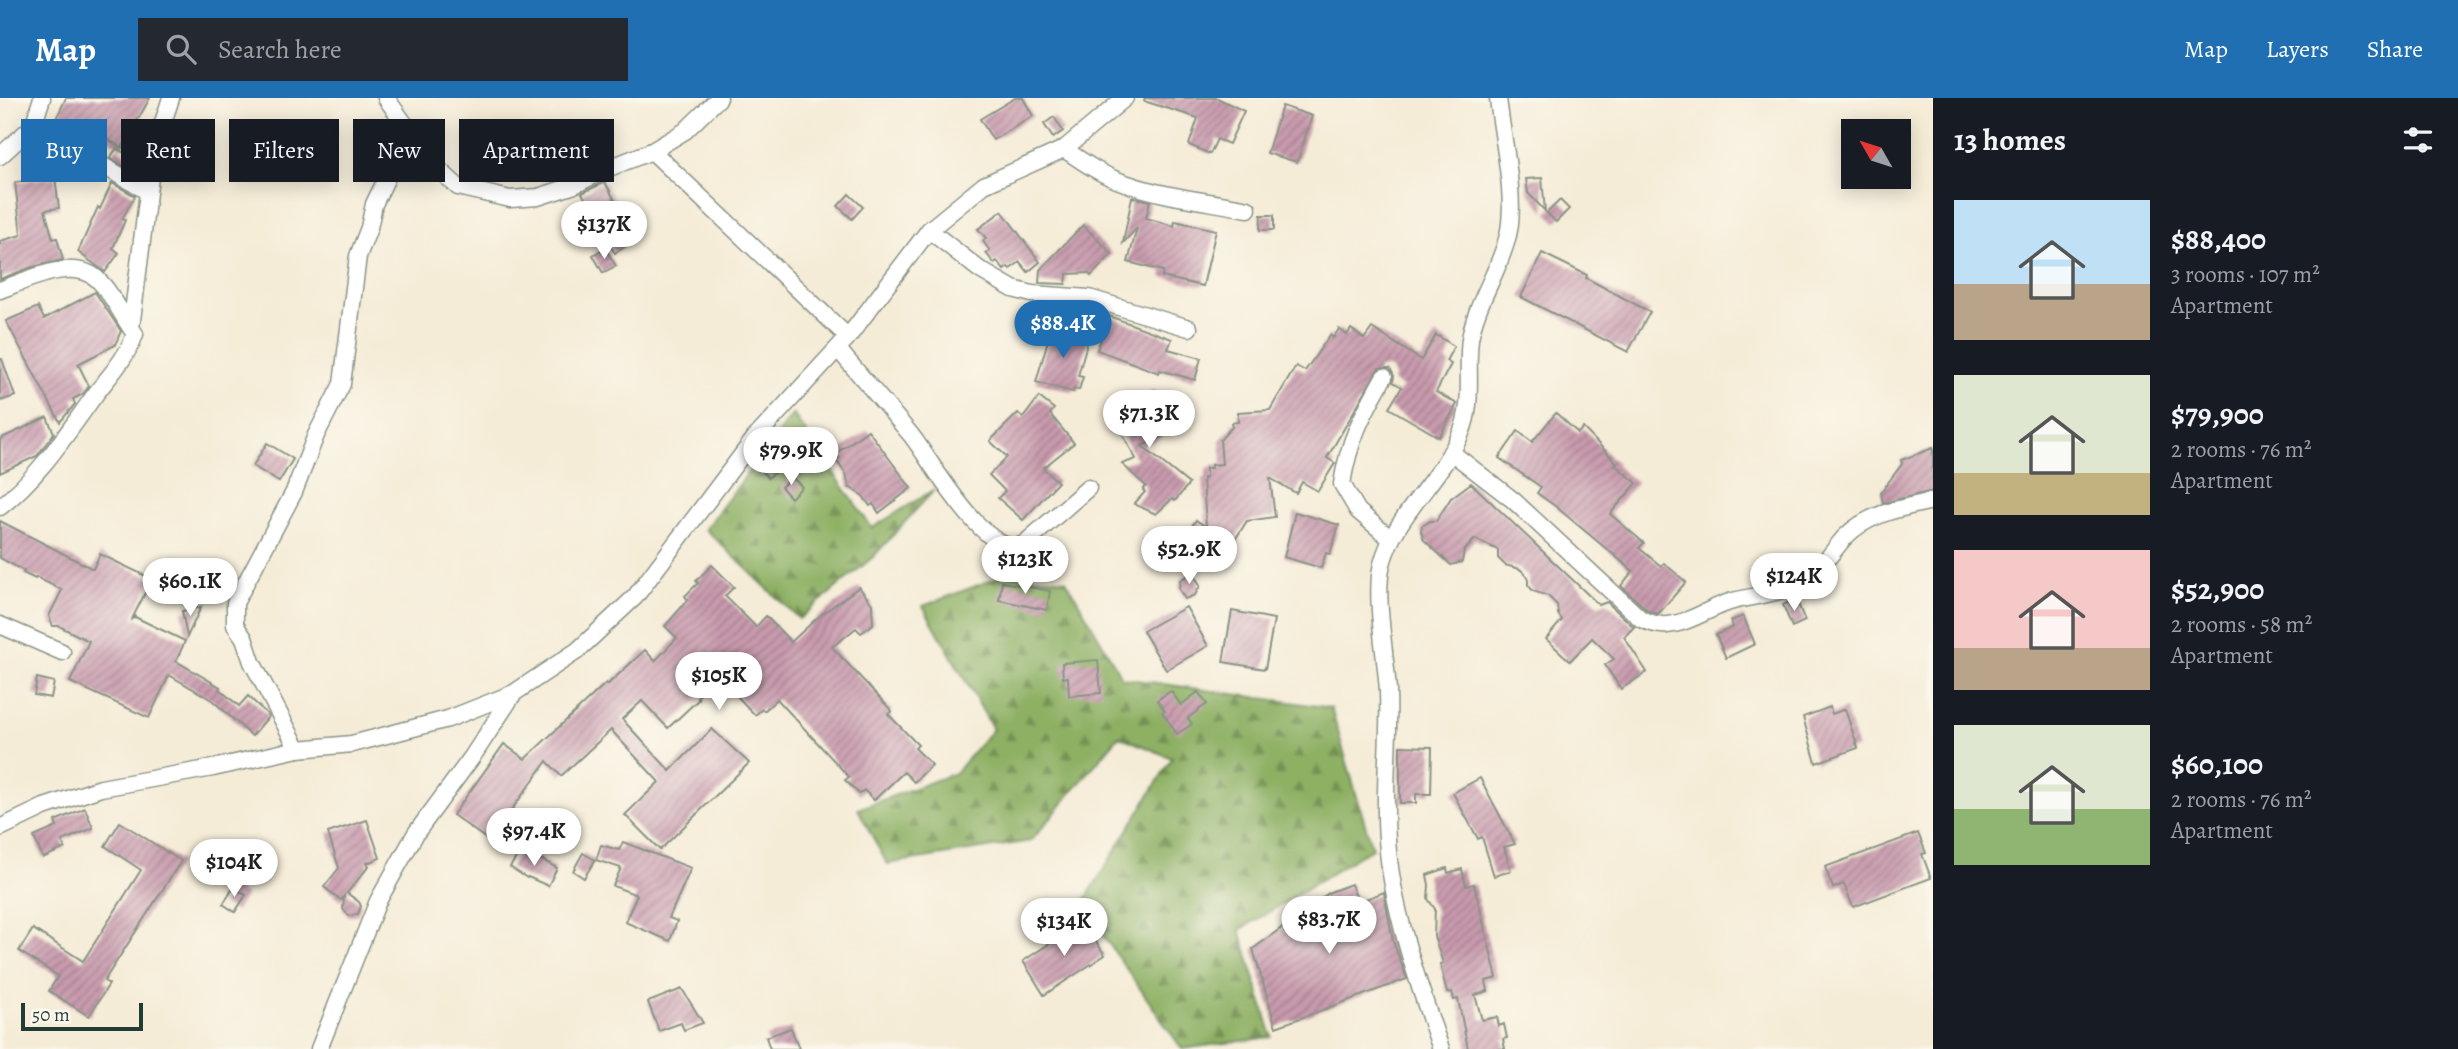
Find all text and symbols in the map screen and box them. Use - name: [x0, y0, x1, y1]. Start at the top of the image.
- search box: [138, 18, 628, 81]
- text: Map: [35, 27, 96, 72]
- icon: search: [162, 30, 200, 68]
- text: Search here: [218, 32, 342, 67]
- text: Map: [2184, 33, 2228, 65]
- text: Layers: [2266, 33, 2329, 65]
- text: Share: [2367, 33, 2423, 65]
- chip: Buy: [21, 119, 107, 182]
- chip: Rent: [121, 119, 215, 182]
- chip: Filters: [229, 119, 339, 182]
- chip: New: [353, 119, 445, 182]
- chip: Apartment: [459, 119, 614, 182]
- north arrow: [1841, 119, 1911, 189]
- map controls: [1841, 119, 1911, 189]
- text: 13 homes: [1954, 120, 2066, 160]
- icon: filters: [2399, 121, 2437, 159]
- pin: $137K: [555, 202, 653, 261]
- text: $137K: [577, 208, 631, 239]
- text: $88,400: [2171, 219, 2266, 259]
- icon: home: [2010, 228, 2094, 312]
- text: 3 rooms · 107 m²: [2171, 259, 2320, 290]
- text: Apartment: [2171, 290, 2273, 321]
- pin: $88.4K: [1006, 300, 1120, 360]
- text: $88.4K: [1030, 307, 1096, 338]
- pin: $71.3K: [1092, 390, 1206, 450]
- text: $79,900: [2171, 394, 2264, 434]
- text: $71.3K: [1119, 397, 1179, 428]
- icon: home: [2010, 403, 2094, 487]
- pin: $79.9K: [734, 428, 848, 487]
- text: $79.9K: [759, 434, 823, 465]
- text: 2 rooms · 76 m²: [2171, 434, 2312, 465]
- text: Apartment: [2171, 465, 2273, 496]
- pin: $52.9K: [1132, 526, 1246, 586]
- text: $52.9K: [1157, 533, 1221, 564]
- pin: $123K: [976, 536, 1074, 596]
- text: $123K: [997, 543, 1053, 574]
- pin: $124K: [1745, 554, 1843, 613]
- pin: $60.1K: [133, 559, 247, 618]
- text: $124K: [1766, 560, 1822, 591]
- text: $60.1K: [159, 565, 221, 596]
- text: $52,900: [2171, 569, 2264, 609]
- icon: home: [2010, 578, 2094, 662]
- text: 2 rooms · 58 m²: [2171, 609, 2312, 640]
- text: Apartment: [2171, 640, 2273, 671]
- pin: $105K: [670, 652, 768, 712]
- text: $105K: [691, 659, 747, 690]
- text: $60,100: [2171, 744, 2263, 784]
- icon: home: [2010, 753, 2094, 837]
- text: 2 rooms · 76 m²: [2171, 784, 2312, 815]
- pin: $97.4K: [477, 808, 591, 868]
- text: $97.4K: [502, 815, 566, 846]
- text: Apartment: [2171, 815, 2273, 846]
- pin: $104K: [185, 840, 283, 899]
- text: $104K: [206, 846, 262, 877]
- pin: $83.7K: [1272, 896, 1386, 956]
- pin: $134K: [1015, 898, 1113, 958]
- text: $83.7K: [1298, 903, 1360, 934]
- text: $134K: [1037, 905, 1091, 936]
- scale bar: [21, 1000, 144, 1032]
- text: 50 m: [32, 1002, 70, 1028]

